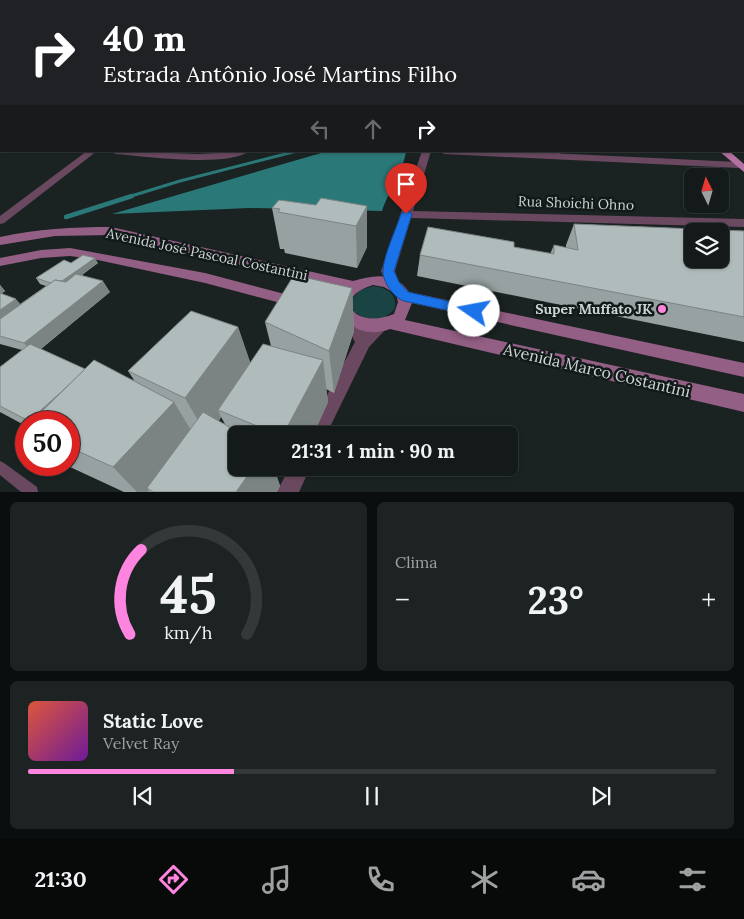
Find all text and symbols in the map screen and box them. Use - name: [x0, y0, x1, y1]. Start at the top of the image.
- text: 40 m: [103, 16, 186, 61]
- icon: right: [20, 20, 85, 85]
- text: Estrada Antônio José Martins Filho: [103, 60, 457, 88]
- icon: left: [306, 115, 334, 143]
- icon: ahead: [359, 115, 387, 143]
- icon: right: [412, 115, 440, 143]
- pin: [385, 163, 427, 214]
- north arrow: [684, 168, 729, 212]
- map controls: [684, 168, 729, 268]
- icon: arrive: [392, 170, 420, 198]
- street label: Rua Shoichi Ohno: [518, 192, 634, 214]
- button: layers: [684, 223, 729, 268]
- street label: Avenida José Pascoal Costantini: [104, 224, 309, 284]
- position arrow: [447, 284, 499, 336]
- place label: Super Muffato JK: [535, 300, 652, 318]
- marker: Super Muffato JK: [656, 303, 668, 315]
- street label: Avenida Marco Costantini: [501, 339, 692, 401]
- speed limit sign: 50: [15, 411, 80, 476]
- text: 21:31 · 1 min · 90 m: [291, 439, 455, 463]
- text: Clima: [395, 552, 438, 572]
- text: 45: [160, 561, 217, 627]
- text: 23°: [527, 576, 584, 624]
- text: −: [395, 582, 410, 618]
- text: +: [701, 582, 716, 618]
- text: km/h: [164, 621, 213, 644]
- text: Static Love: [103, 709, 203, 733]
- text: Velvet Ray: [103, 733, 179, 753]
- icon: previous: [129, 782, 157, 810]
- icon: pause: [358, 782, 386, 810]
- icon: next: [587, 782, 615, 810]
- icon: directions: [156, 862, 191, 897]
- icon: music: [259, 862, 294, 897]
- icon: phone: [363, 862, 398, 897]
- icon: climate: [467, 862, 502, 897]
- icon: car: [571, 862, 606, 897]
- icon: filters: [675, 862, 710, 897]
- text: 21:30: [34, 865, 87, 893]

